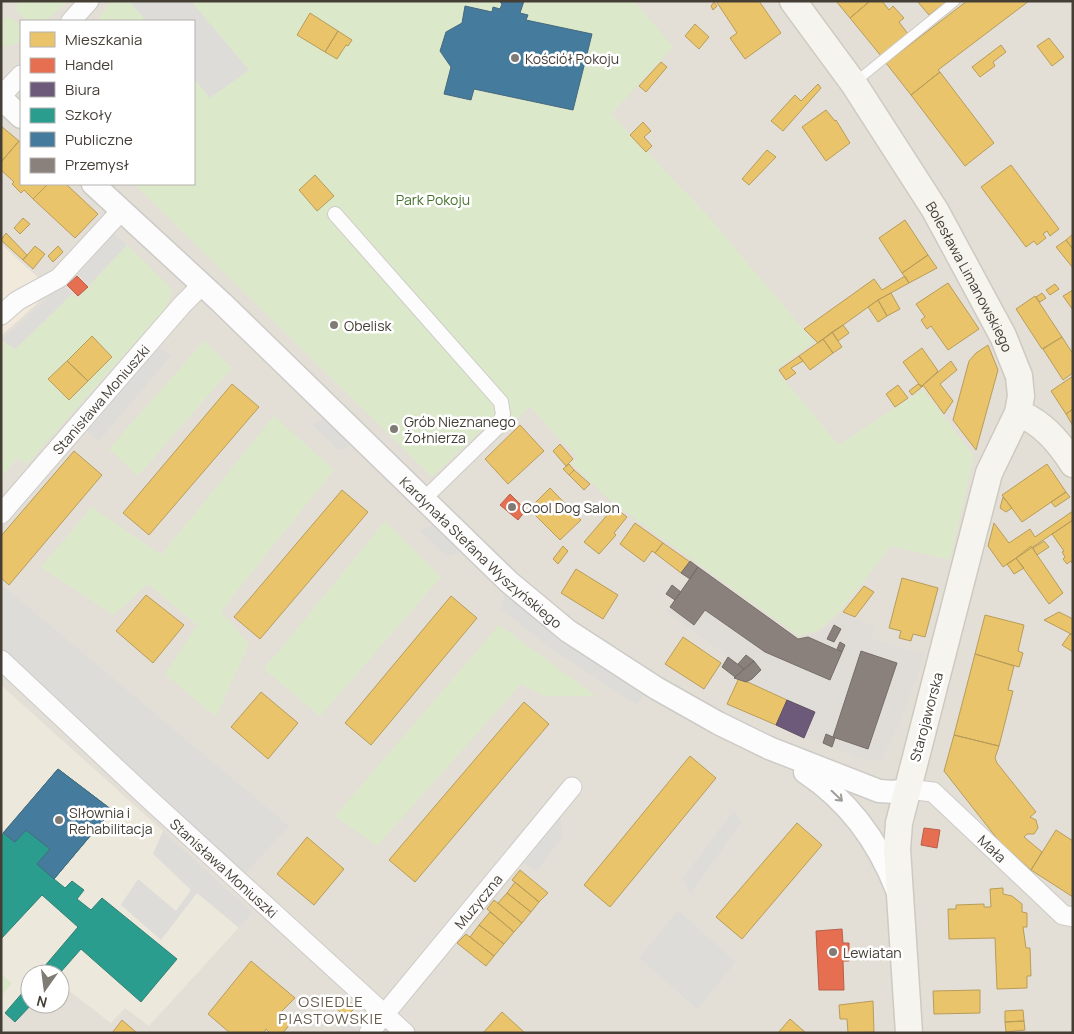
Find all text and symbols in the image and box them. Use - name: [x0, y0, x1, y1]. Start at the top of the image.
- legend: [20, 20, 195, 185]
- text: Mieszkania: [65, 29, 142, 50]
- place label: Kościół Pokoju: [525, 49, 619, 68]
- marker: Kościół Pokoju: [509, 52, 521, 64]
- text: Handel: [65, 54, 114, 75]
- text: Biura: [65, 79, 100, 100]
- text: Szkoły: [65, 104, 112, 125]
- text: Publiczne: [65, 129, 133, 150]
- text: Przemysł: [65, 154, 130, 175]
- park label: Park Pokoju: [396, 190, 470, 209]
- street label: Bolesława Limanowskiego: [922, 197, 1018, 355]
- place label: Obelisk: [344, 316, 392, 335]
- marker: Obelisk: [328, 319, 340, 331]
- street label: Stanisława Moniuszki: [48, 340, 153, 458]
- place label: Grób Nieznanego Żołnierza: [404, 412, 516, 447]
- marker: Grób Nieznanego Żołnierza: [388, 423, 400, 435]
- street label: Kardynała Stefana Wyszyńskiego: [396, 472, 566, 632]
- place label: Cool Dog Salon: [522, 498, 620, 517]
- marker: Cool Dog Salon: [506, 501, 518, 513]
- street label: Starojaworska: [905, 670, 947, 764]
- one-way arrow: [831, 790, 843, 802]
- place label: SIłownia i Rehabilitacja: [69, 803, 153, 838]
- marker: SIłownia i Rehabilitacja: [53, 814, 65, 826]
- street label: Stanisława Moniuszki: [166, 814, 282, 922]
- street label: Mała: [974, 830, 1011, 866]
- street label: Muzyczna: [450, 870, 506, 932]
- place label: Lewiatan: [843, 943, 902, 962]
- marker: Lewiatan: [827, 946, 839, 958]
- north arrow: [20, 964, 70, 1014]
- district label: OSIEDLE PIASTOWSKIE: [278, 991, 384, 1029]
- text: N: [35, 992, 49, 1013]

